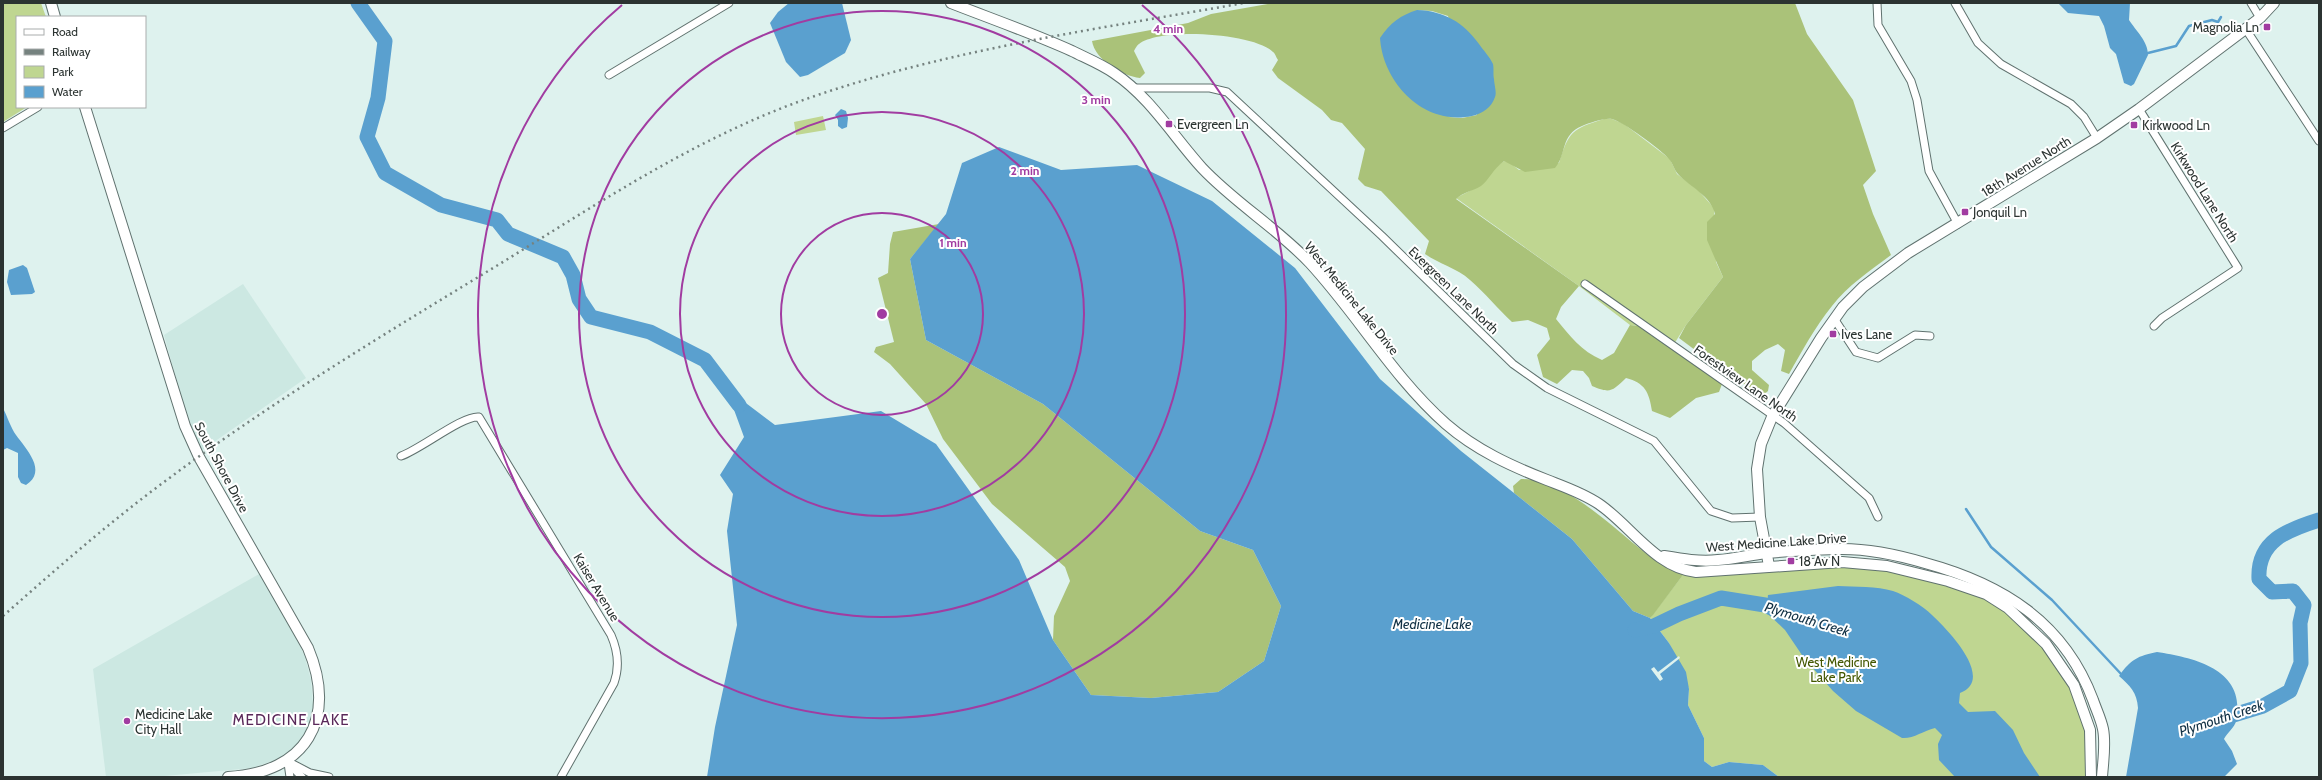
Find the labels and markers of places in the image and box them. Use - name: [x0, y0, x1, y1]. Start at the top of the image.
- place label: Magnolia Ln: [2193, 19, 2259, 35]
- marker: Magnolia Ln: [2262, 22, 2272, 32]
- place label: Evergreen Ln: [1177, 116, 1249, 132]
- place label: Kirkwood Ln: [2142, 117, 2210, 133]
- marker: Evergreen Ln: [1164, 119, 1174, 129]
- marker: Kirkwood Ln: [2129, 120, 2139, 130]
- place label: Jonquil Ln: [1972, 204, 2027, 220]
- marker: Jonquil Ln: [1960, 207, 1970, 217]
- centre of rings: [875, 307, 889, 321]
- place label: Ives Lane: [1841, 326, 1892, 342]
- marker: Ives Lane: [1828, 329, 1838, 339]
- place label: 18 Av N: [1799, 553, 1840, 569]
- marker: 18 Av N: [1786, 556, 1796, 566]
- place label: Medicine Lake City Hall: [135, 706, 213, 737]
- marker: Medicine Lake City Hall: [122, 716, 132, 726]

